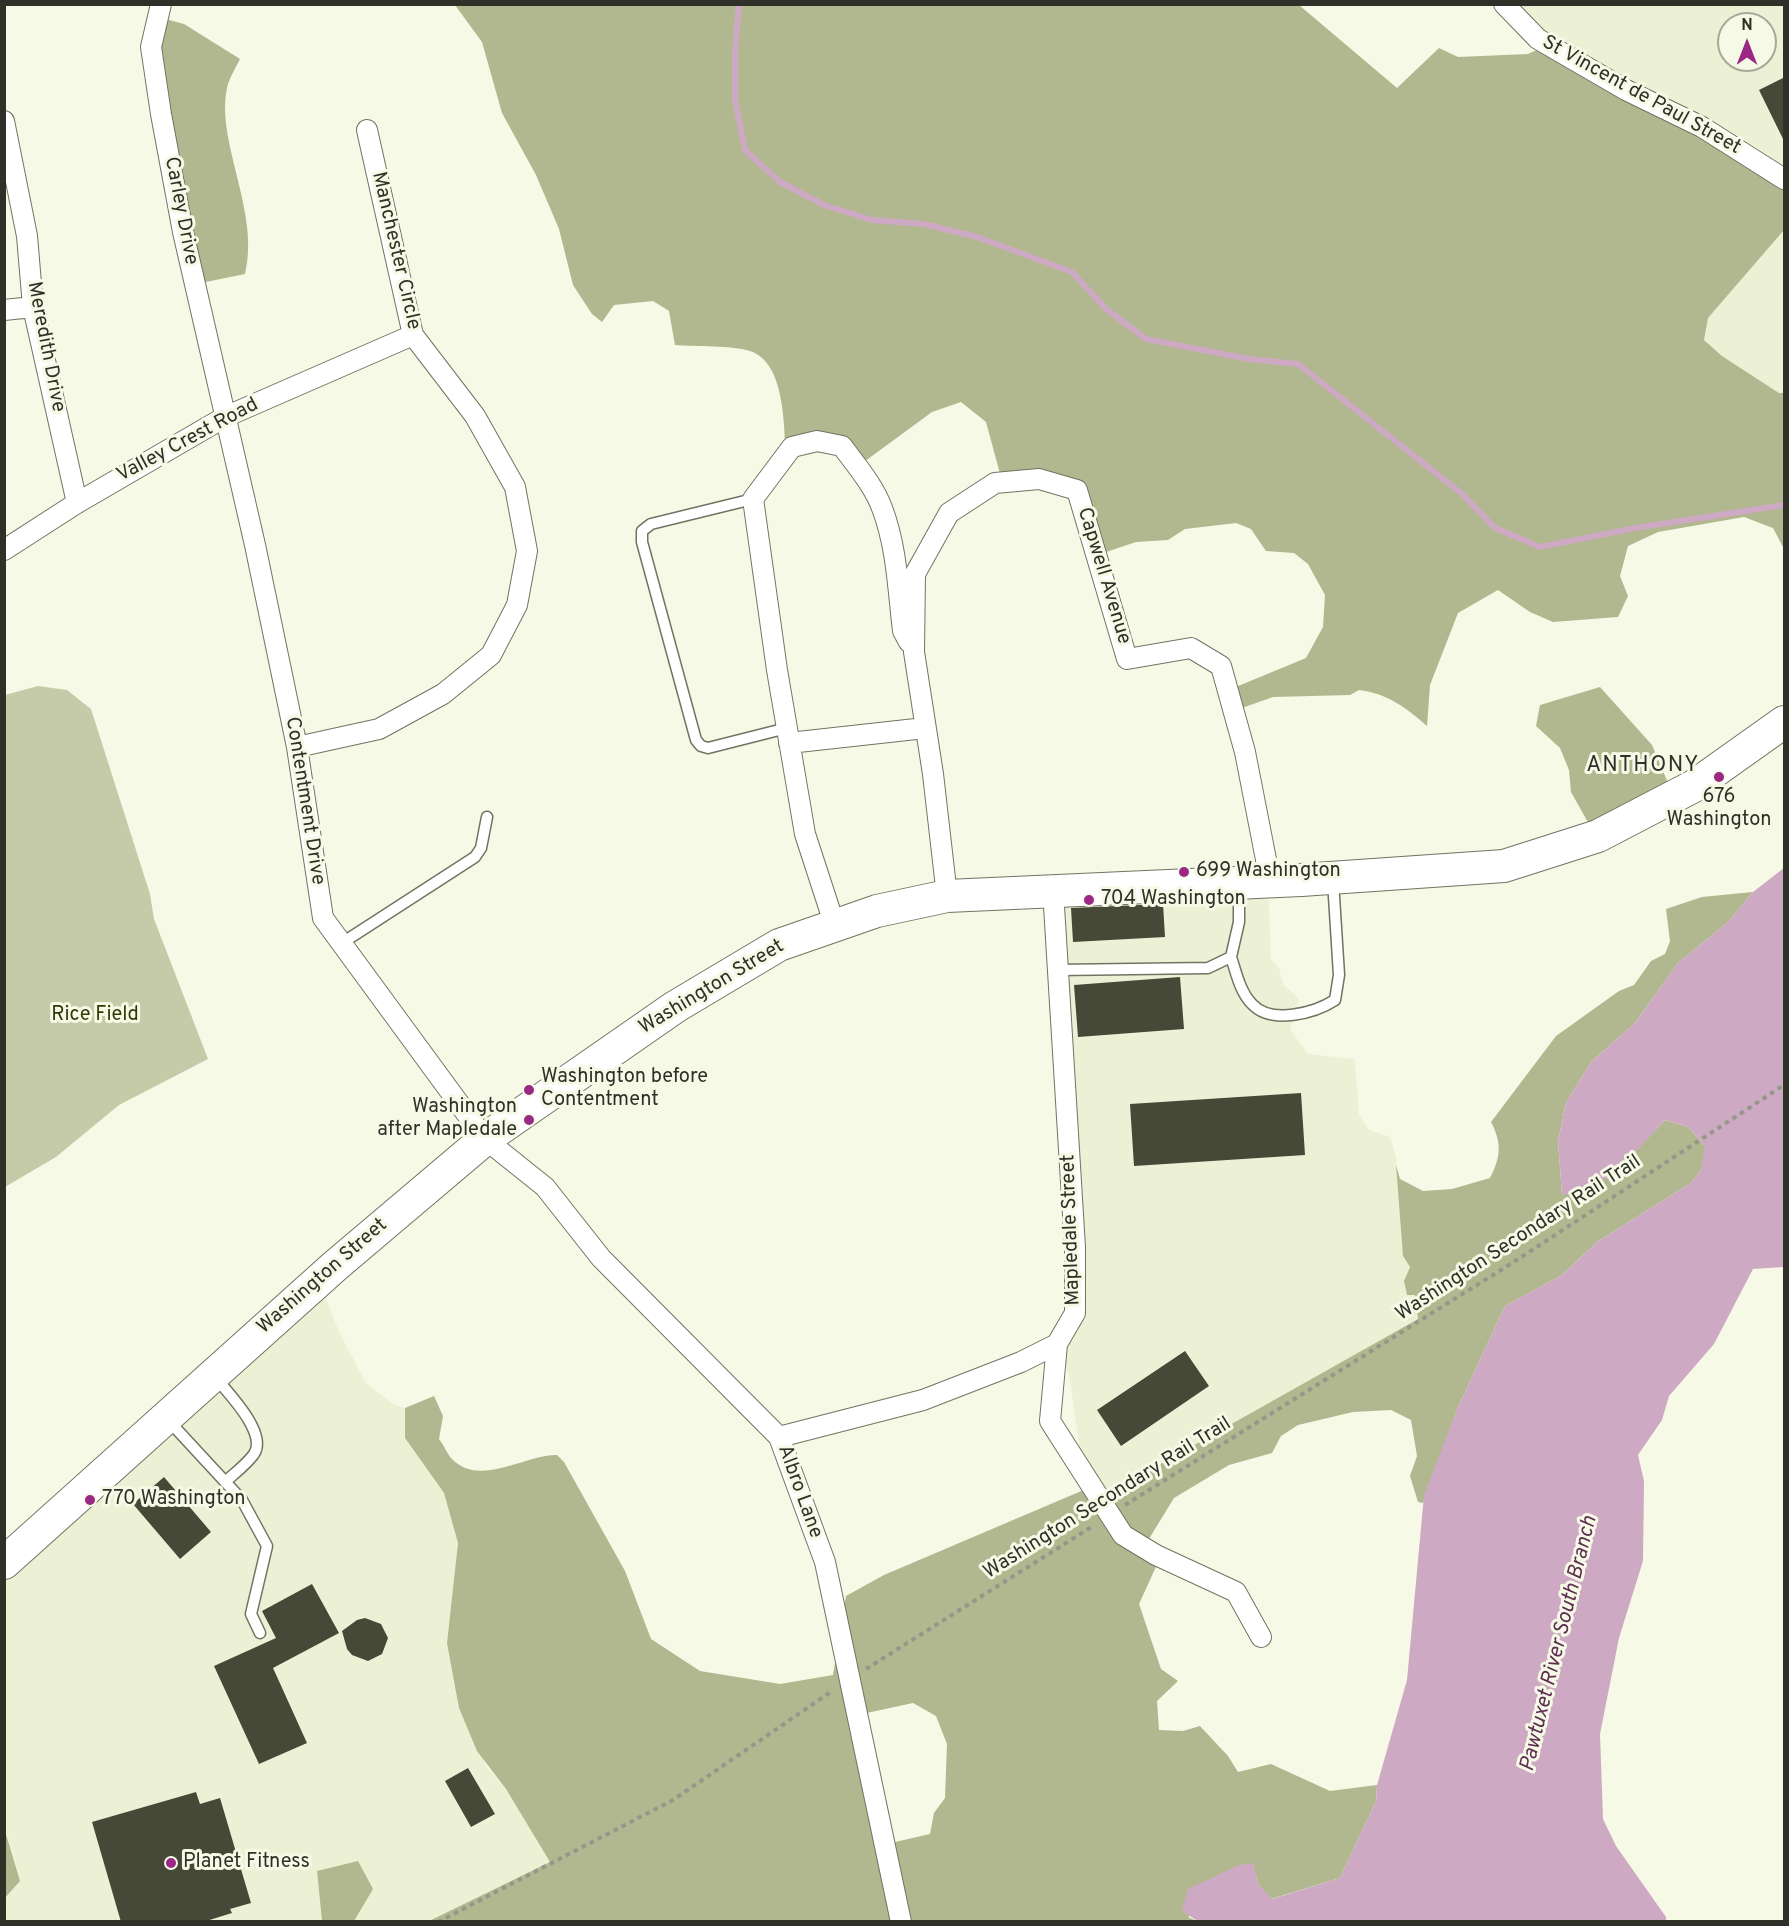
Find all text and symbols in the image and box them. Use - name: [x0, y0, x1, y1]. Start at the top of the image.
- north arrow: [1717, 12, 1777, 72]
- text: N: [1741, 16, 1753, 36]
- street label: St Vincent de Paul Street: [1537, 31, 1745, 161]
- street label: Carley Drive: [158, 155, 202, 267]
- street label: Manchester Circle: [365, 170, 425, 332]
- street label: Meredith Drive: [21, 280, 69, 414]
- street label: Valley Crest Road: [113, 394, 263, 488]
- street label: Capwell Avenue: [1071, 505, 1135, 647]
- street label: Contentment Drive: [279, 715, 329, 887]
- district label: ANTHONY: [1586, 754, 1700, 780]
- marker: 676 Washington: [1712, 770, 1726, 784]
- place label: 676 Washington: [1666, 786, 1772, 833]
- place label: 699 Washington: [1196, 860, 1341, 884]
- marker: 699 Washington: [1177, 865, 1191, 879]
- place label: 704 Washington: [1101, 888, 1246, 912]
- marker: 704 Washington: [1082, 893, 1096, 907]
- street label: Washington Street: [635, 935, 789, 1041]
- park label: Rice Field: [51, 1004, 139, 1028]
- place label: Washington before Contentment: [541, 1066, 708, 1113]
- marker: Washington before Contentment: [522, 1083, 536, 1097]
- place label: Washington after Mapledale: [377, 1096, 517, 1143]
- marker: Washington after Mapledale: [522, 1113, 536, 1127]
- street label: Washington Secondary Rail Trail: [1392, 1151, 1646, 1327]
- street label: Mapledale Street: [1057, 1154, 1087, 1306]
- street label: Washington Street: [253, 1214, 393, 1340]
- street label: Washington Secondary Rail Trail: [980, 1413, 1236, 1585]
- street label: Albro Lane: [771, 1442, 827, 1542]
- place label: 770 Washington: [102, 1488, 246, 1512]
- marker: 770 Washington: [83, 1493, 97, 1507]
- water label: Pawtuxet River South Branch: [1516, 1514, 1604, 1774]
- place label: Planet Fitness: [183, 1851, 310, 1875]
- marker: Planet Fitness: [164, 1856, 178, 1870]

